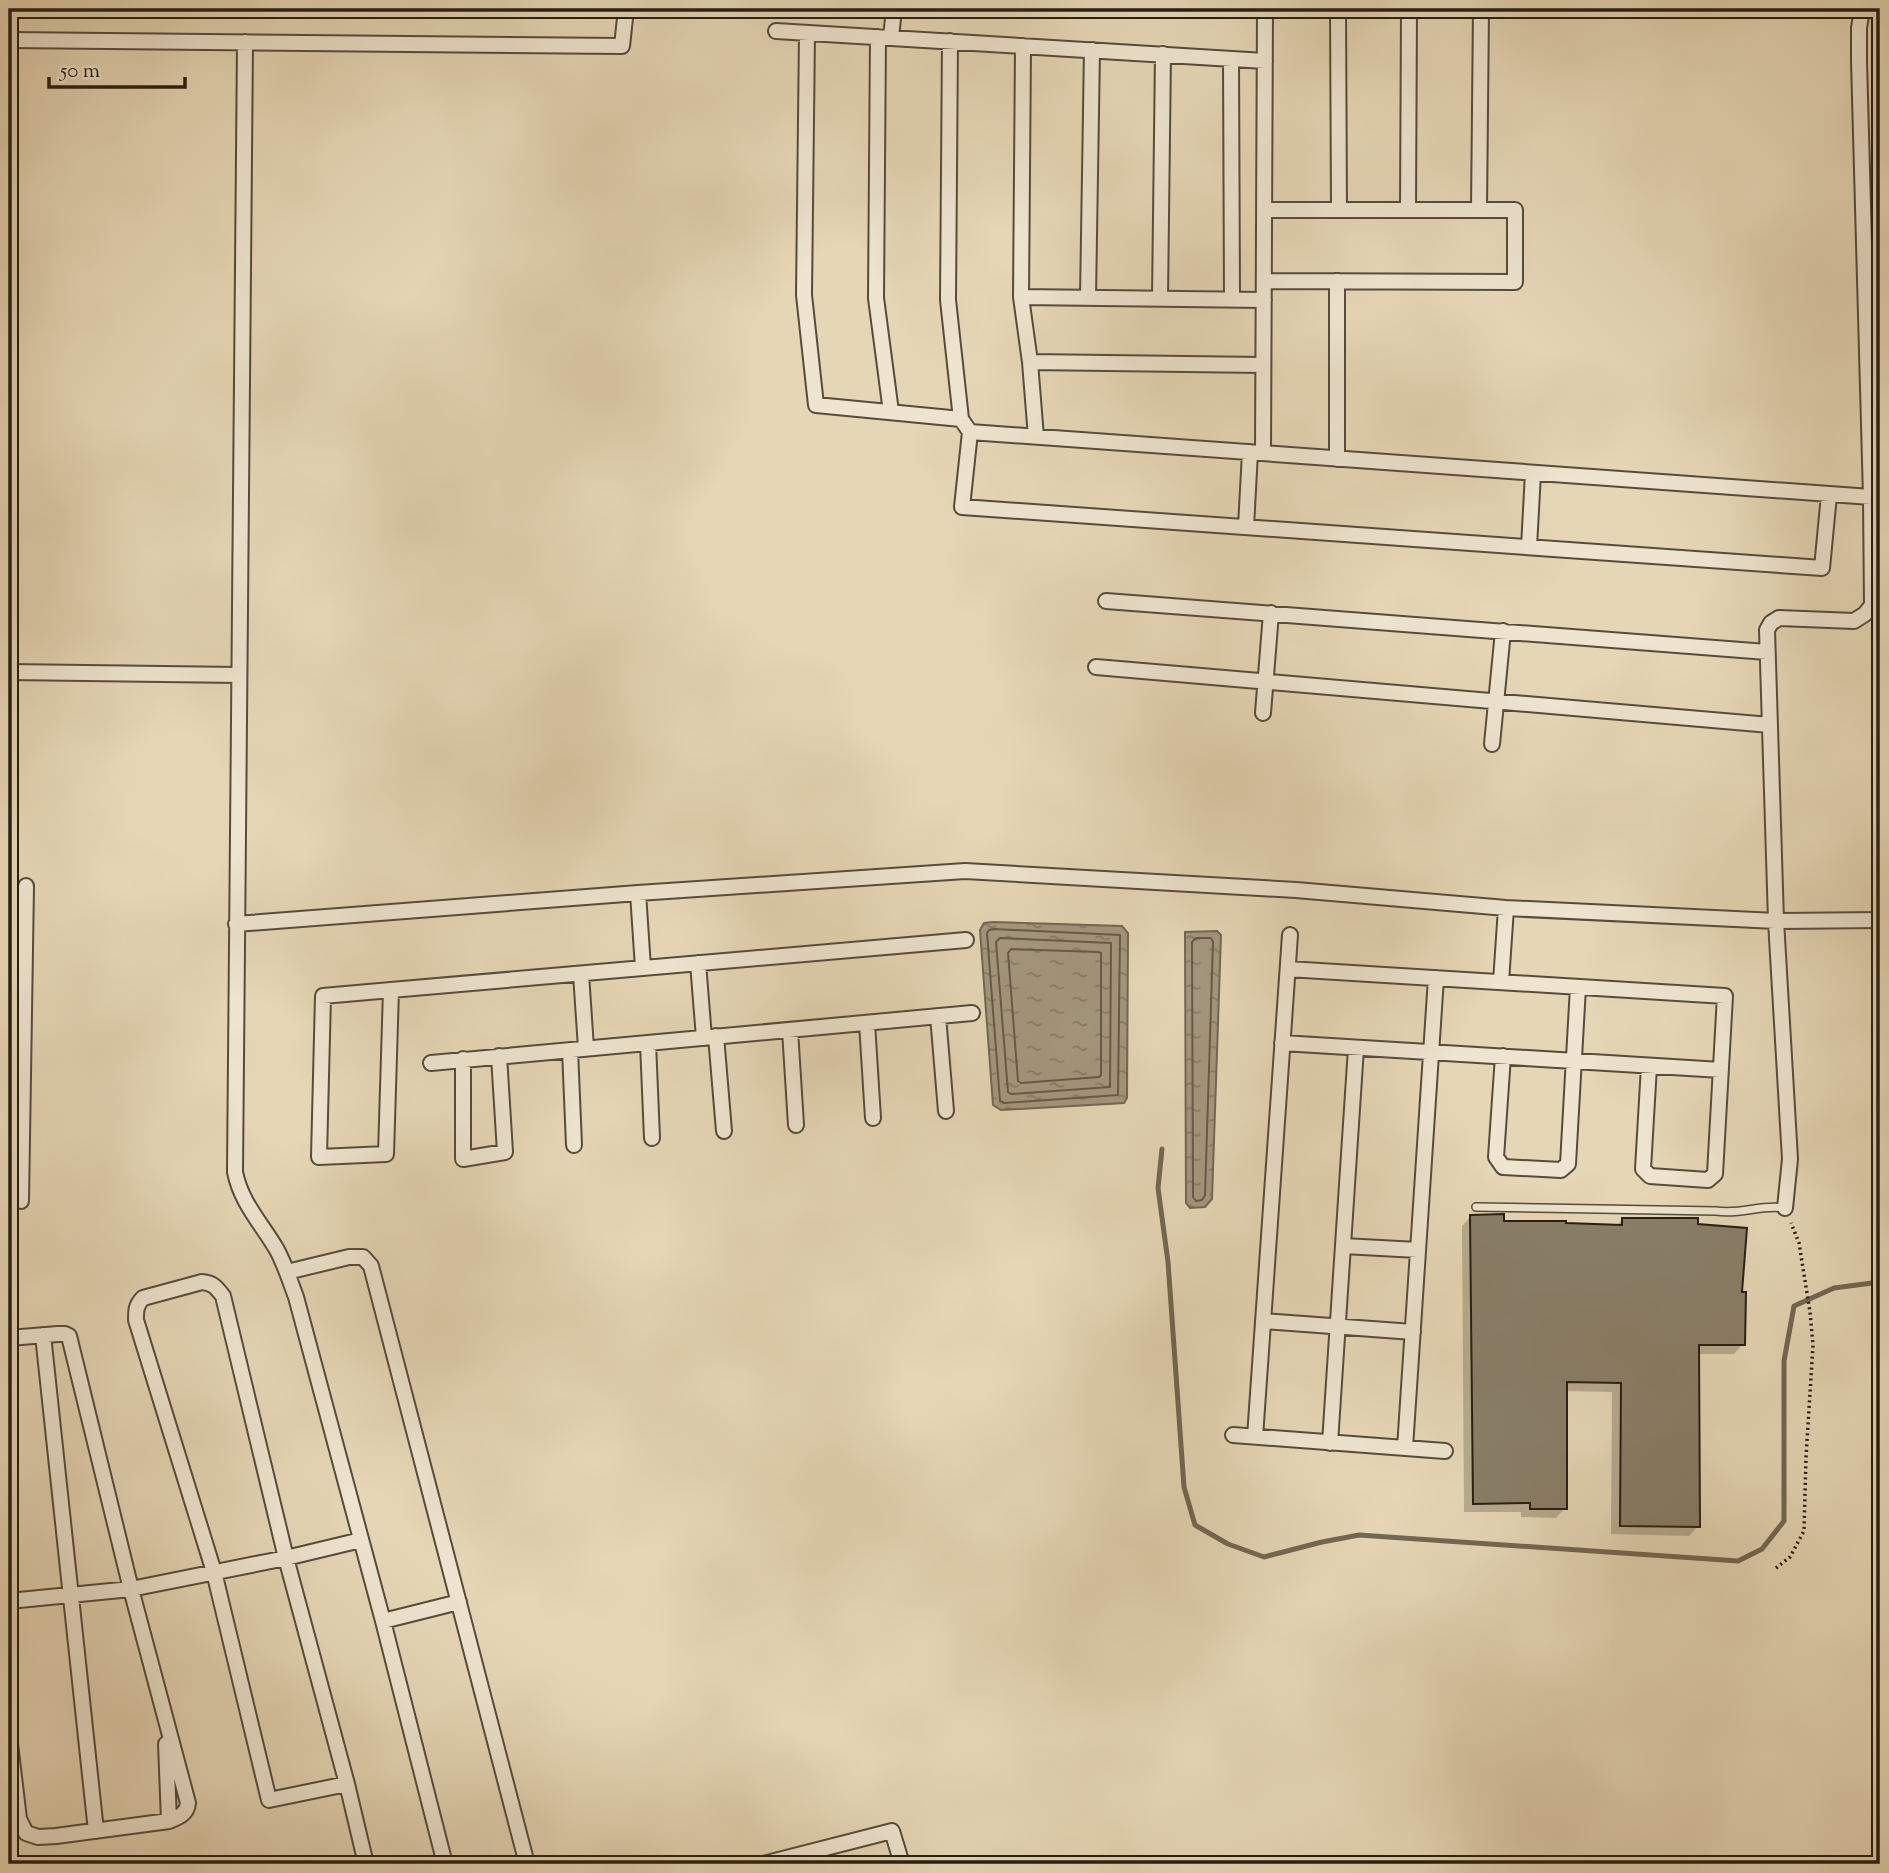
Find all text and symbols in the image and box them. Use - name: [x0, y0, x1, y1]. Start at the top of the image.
- scale bar: [49, 46, 186, 90]
- text: 50 m: [59, 57, 100, 87]

